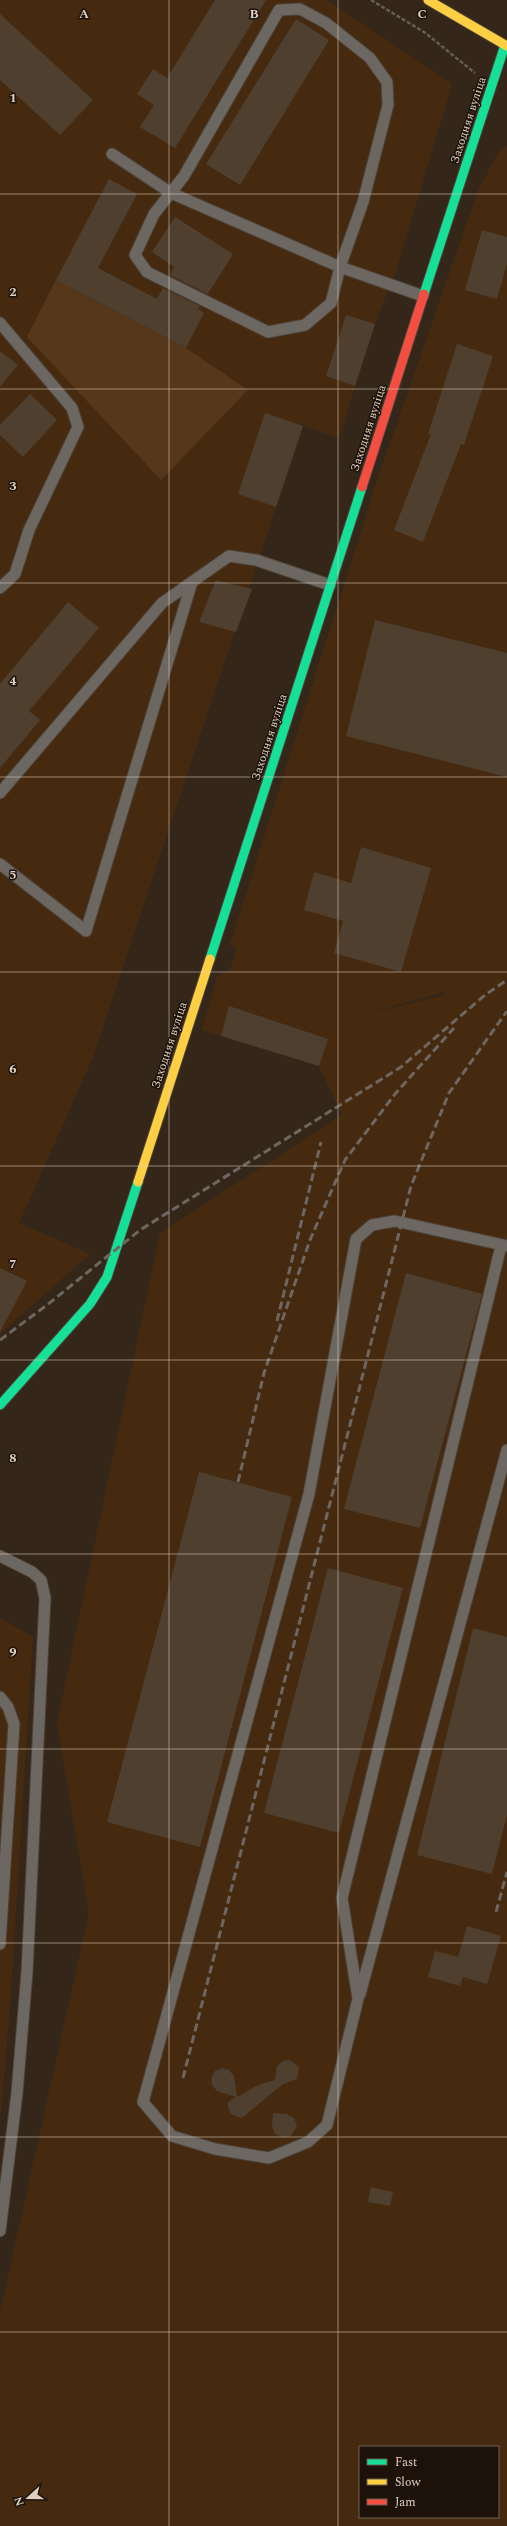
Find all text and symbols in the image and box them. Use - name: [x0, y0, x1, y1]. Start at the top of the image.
- text: A: [79, 4, 89, 24]
- text: B: [249, 4, 259, 24]
- text: C: [417, 4, 427, 24]
- street label: Заходняя вуліца: [445, 74, 492, 166]
- text: 1: [9, 88, 17, 108]
- text: 2: [9, 282, 17, 302]
- street label: Заходняя вуліца: [345, 382, 392, 474]
- text: 3: [9, 476, 17, 496]
- text: 4: [9, 671, 17, 691]
- street label: Заходняя вуліца: [246, 691, 293, 783]
- text: 5: [9, 865, 17, 885]
- street label: Заходняя вуліца: [146, 999, 193, 1091]
- text: 6: [9, 1059, 17, 1079]
- text: 7: [9, 1254, 17, 1274]
- text: 8: [9, 1448, 17, 1468]
- text: 9: [9, 1642, 17, 1662]
- legend: [359, 2446, 499, 2518]
- text: Fast: [395, 2453, 417, 2472]
- text: Slow: [395, 2473, 421, 2492]
- north arrow: [8, 2478, 48, 2518]
- text: Jam: [395, 2493, 416, 2512]
- text: N: [10, 2494, 29, 2509]

